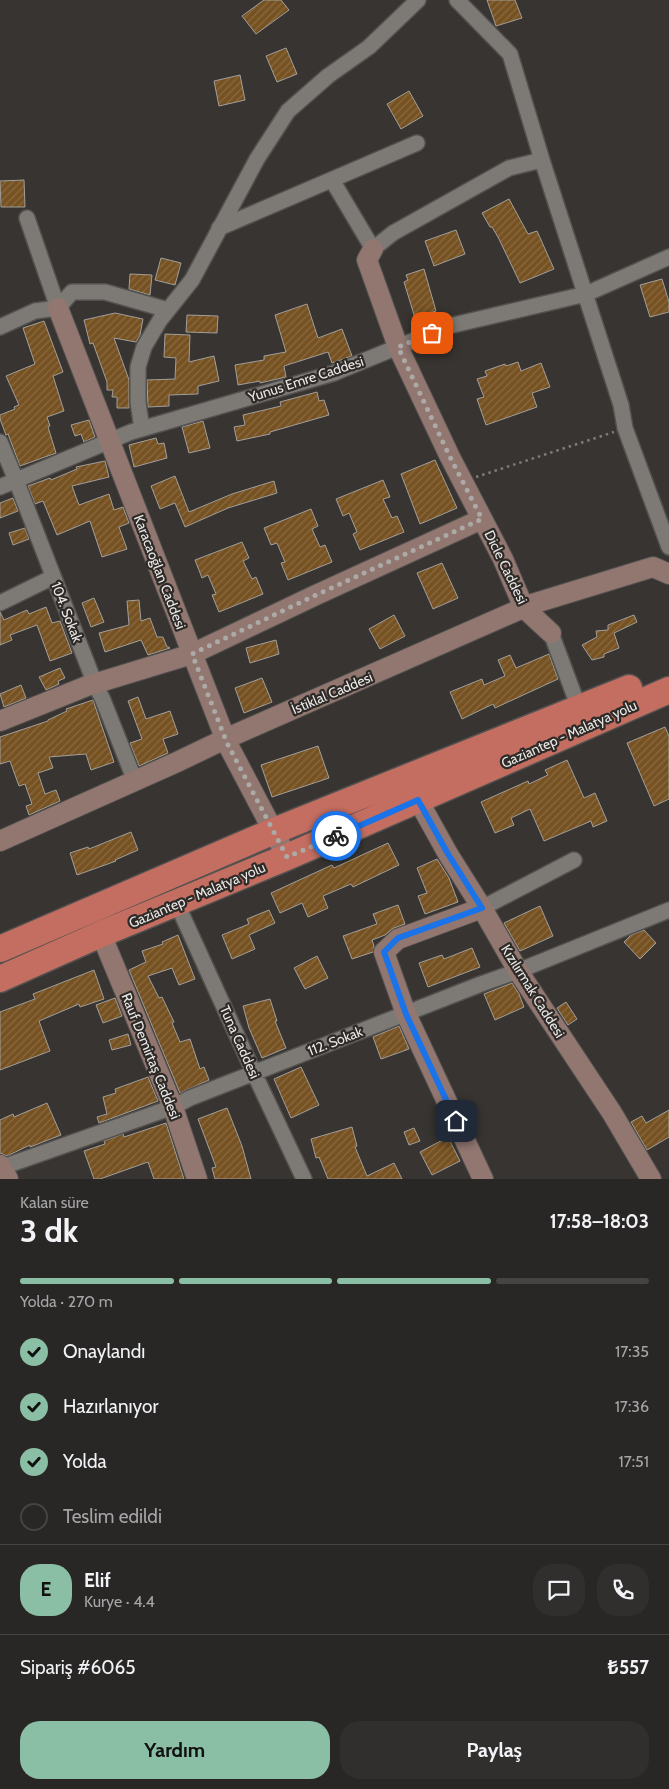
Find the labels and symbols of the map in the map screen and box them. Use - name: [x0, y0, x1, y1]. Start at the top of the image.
- pin: [411, 312, 453, 354]
- street label: Yunus Emre Caddesi: [245, 352, 366, 406]
- street label: Karacaoğlan Caddesi: [130, 512, 190, 632]
- street label: Dicle Caddesi: [480, 527, 532, 607]
- street label: 104. Sokak: [47, 579, 87, 645]
- street label: İstiklal Caddesi: [289, 668, 375, 718]
- street label: Gaziantep - Malatya yolu: [498, 696, 640, 772]
- courier: [311, 811, 361, 861]
- street label: Gaziantep - Malatya yolu: [126, 858, 268, 932]
- street label: Kızılırmak Caddesi: [497, 941, 569, 1041]
- street label: Rauf Demirtaş Caddesi: [117, 990, 185, 1122]
- street label: Tuna Caddesi: [216, 1003, 264, 1081]
- street label: 112. Sokak: [305, 1022, 366, 1060]
- pin: [435, 1100, 477, 1142]

